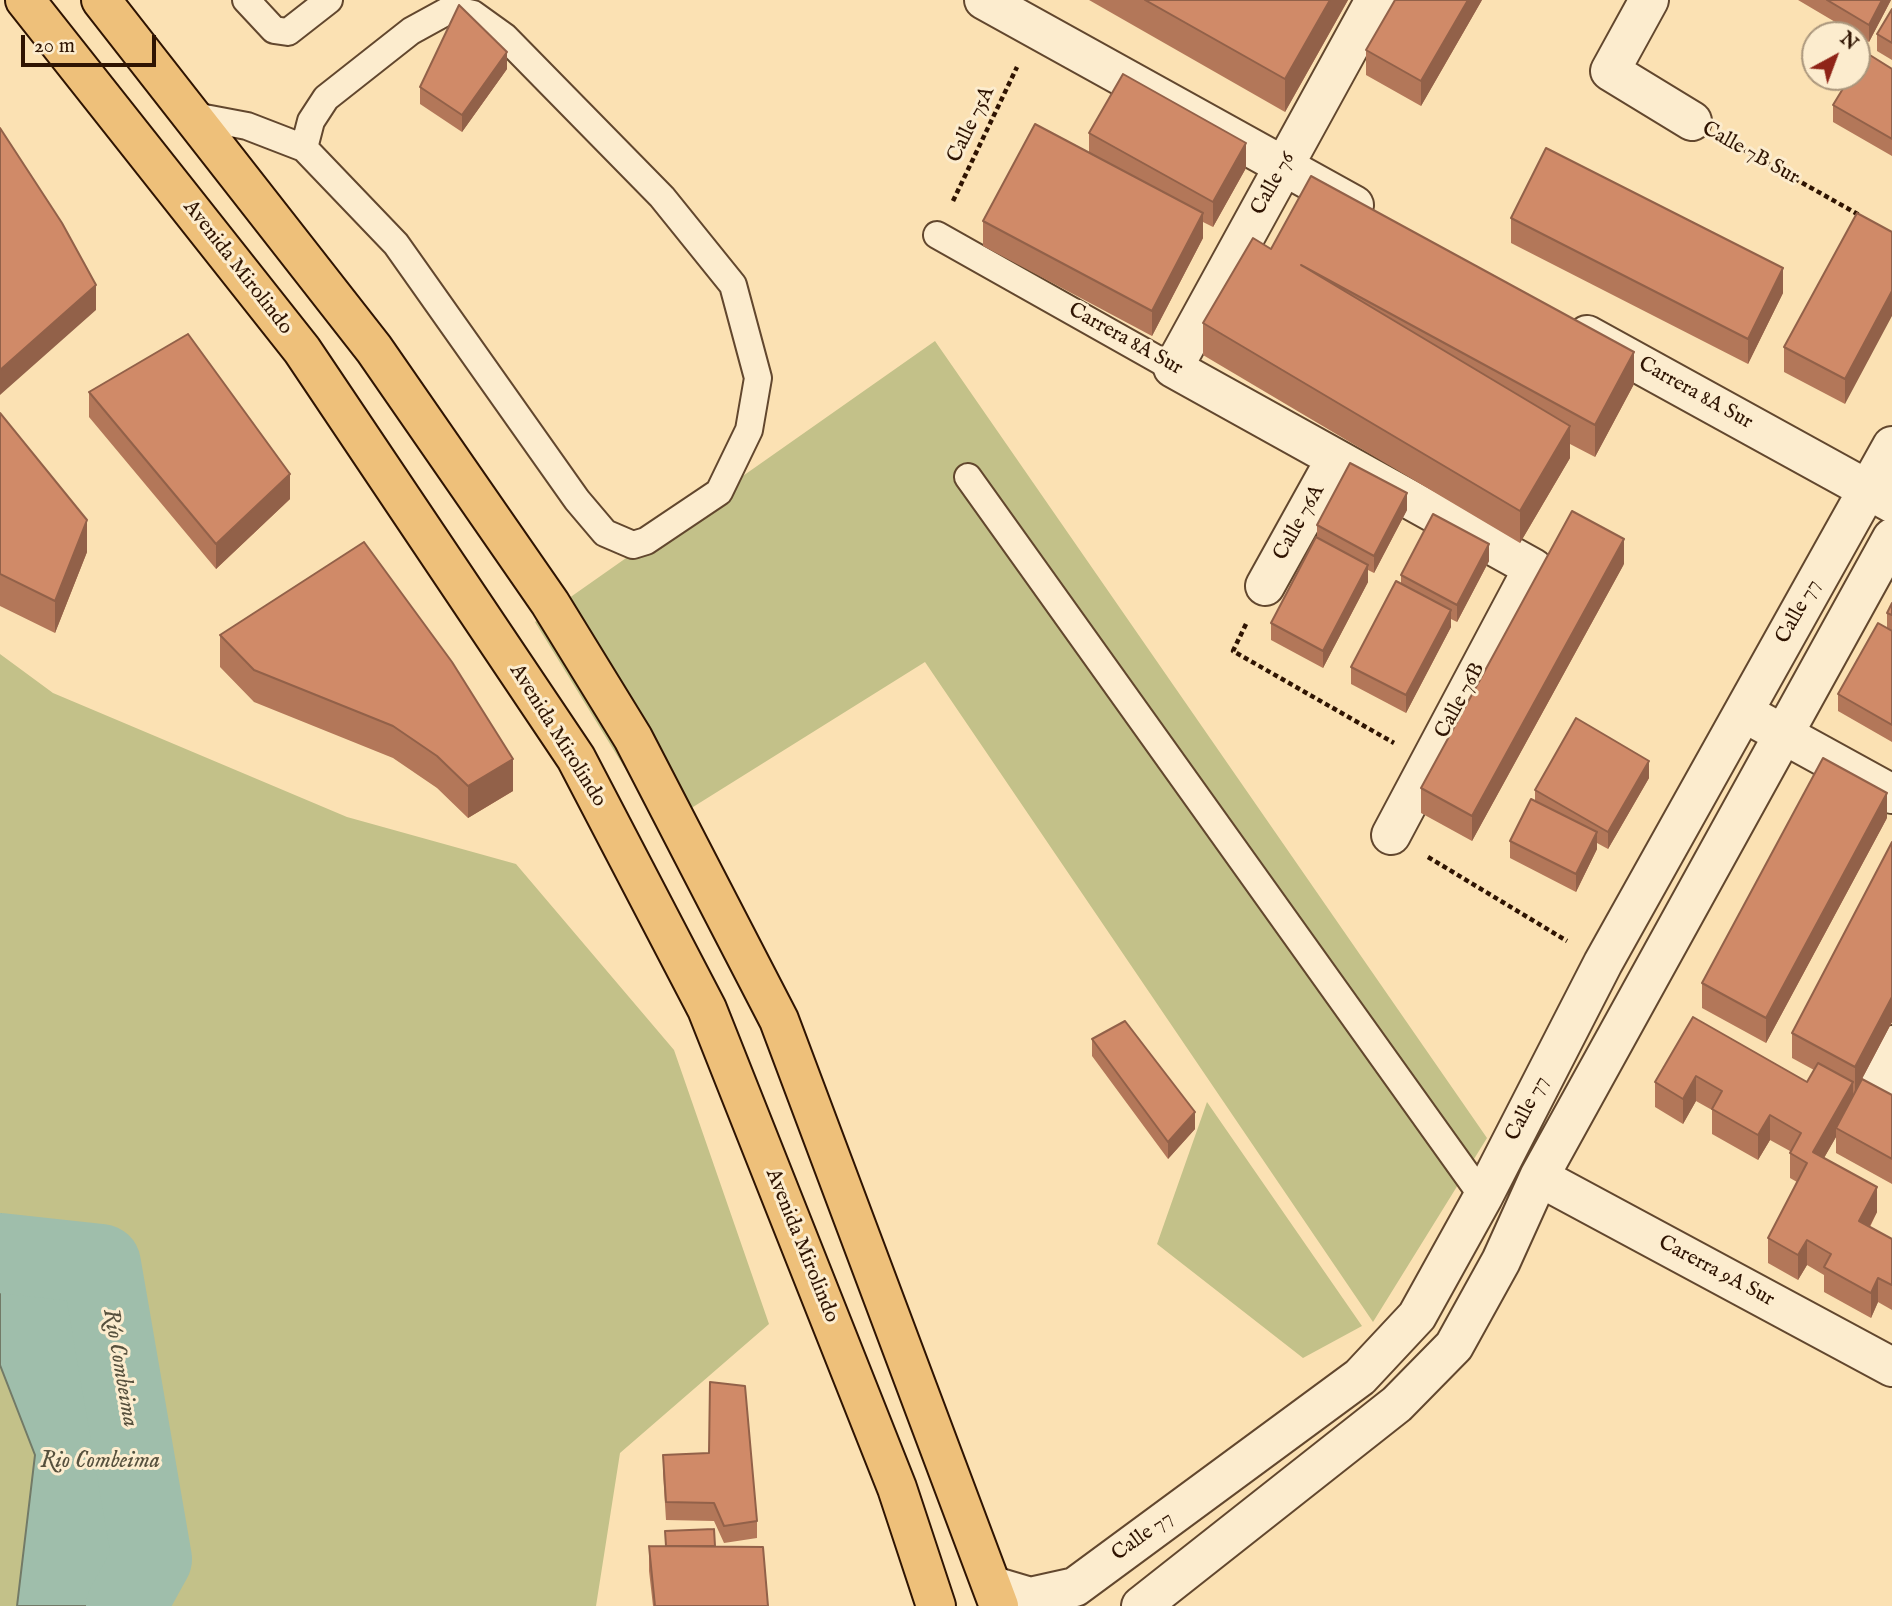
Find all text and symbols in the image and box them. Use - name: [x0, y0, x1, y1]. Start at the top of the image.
- scale bar: [24, 21, 159, 65]
- north arrow: [1801, 21, 1871, 91]
- text: N: [1834, 27, 1863, 56]
- text: 20 m: [34, 33, 75, 60]
- street label: Calle 75A: [943, 83, 1001, 167]
- street label: Calle 7B Sur: [1697, 117, 1803, 191]
- street label: Calle 76: [1246, 148, 1302, 220]
- street label: Avenida Mirolindo: [177, 196, 297, 340]
- street label: Carrera 8A Sur: [1063, 298, 1187, 382]
- street label: Carrera 8A Sur: [1633, 352, 1757, 436]
- street label: Calle 76A: [1269, 481, 1331, 565]
- street label: Calle 77: [1771, 576, 1827, 648]
- street label: Calle 76B: [1431, 659, 1491, 743]
- street label: Avenida Mirolindo: [503, 660, 611, 812]
- street label: Calle 77: [1501, 1072, 1555, 1146]
- street label: Avenida Mirolindo: [759, 1165, 843, 1327]
- street label: Carerra 9A Sur: [1654, 1231, 1778, 1313]
- water label: Río Combeima: [95, 1307, 143, 1429]
- water label: Rio Combeima: [40, 1448, 160, 1476]
- street label: Calle 77: [1108, 1506, 1178, 1568]

